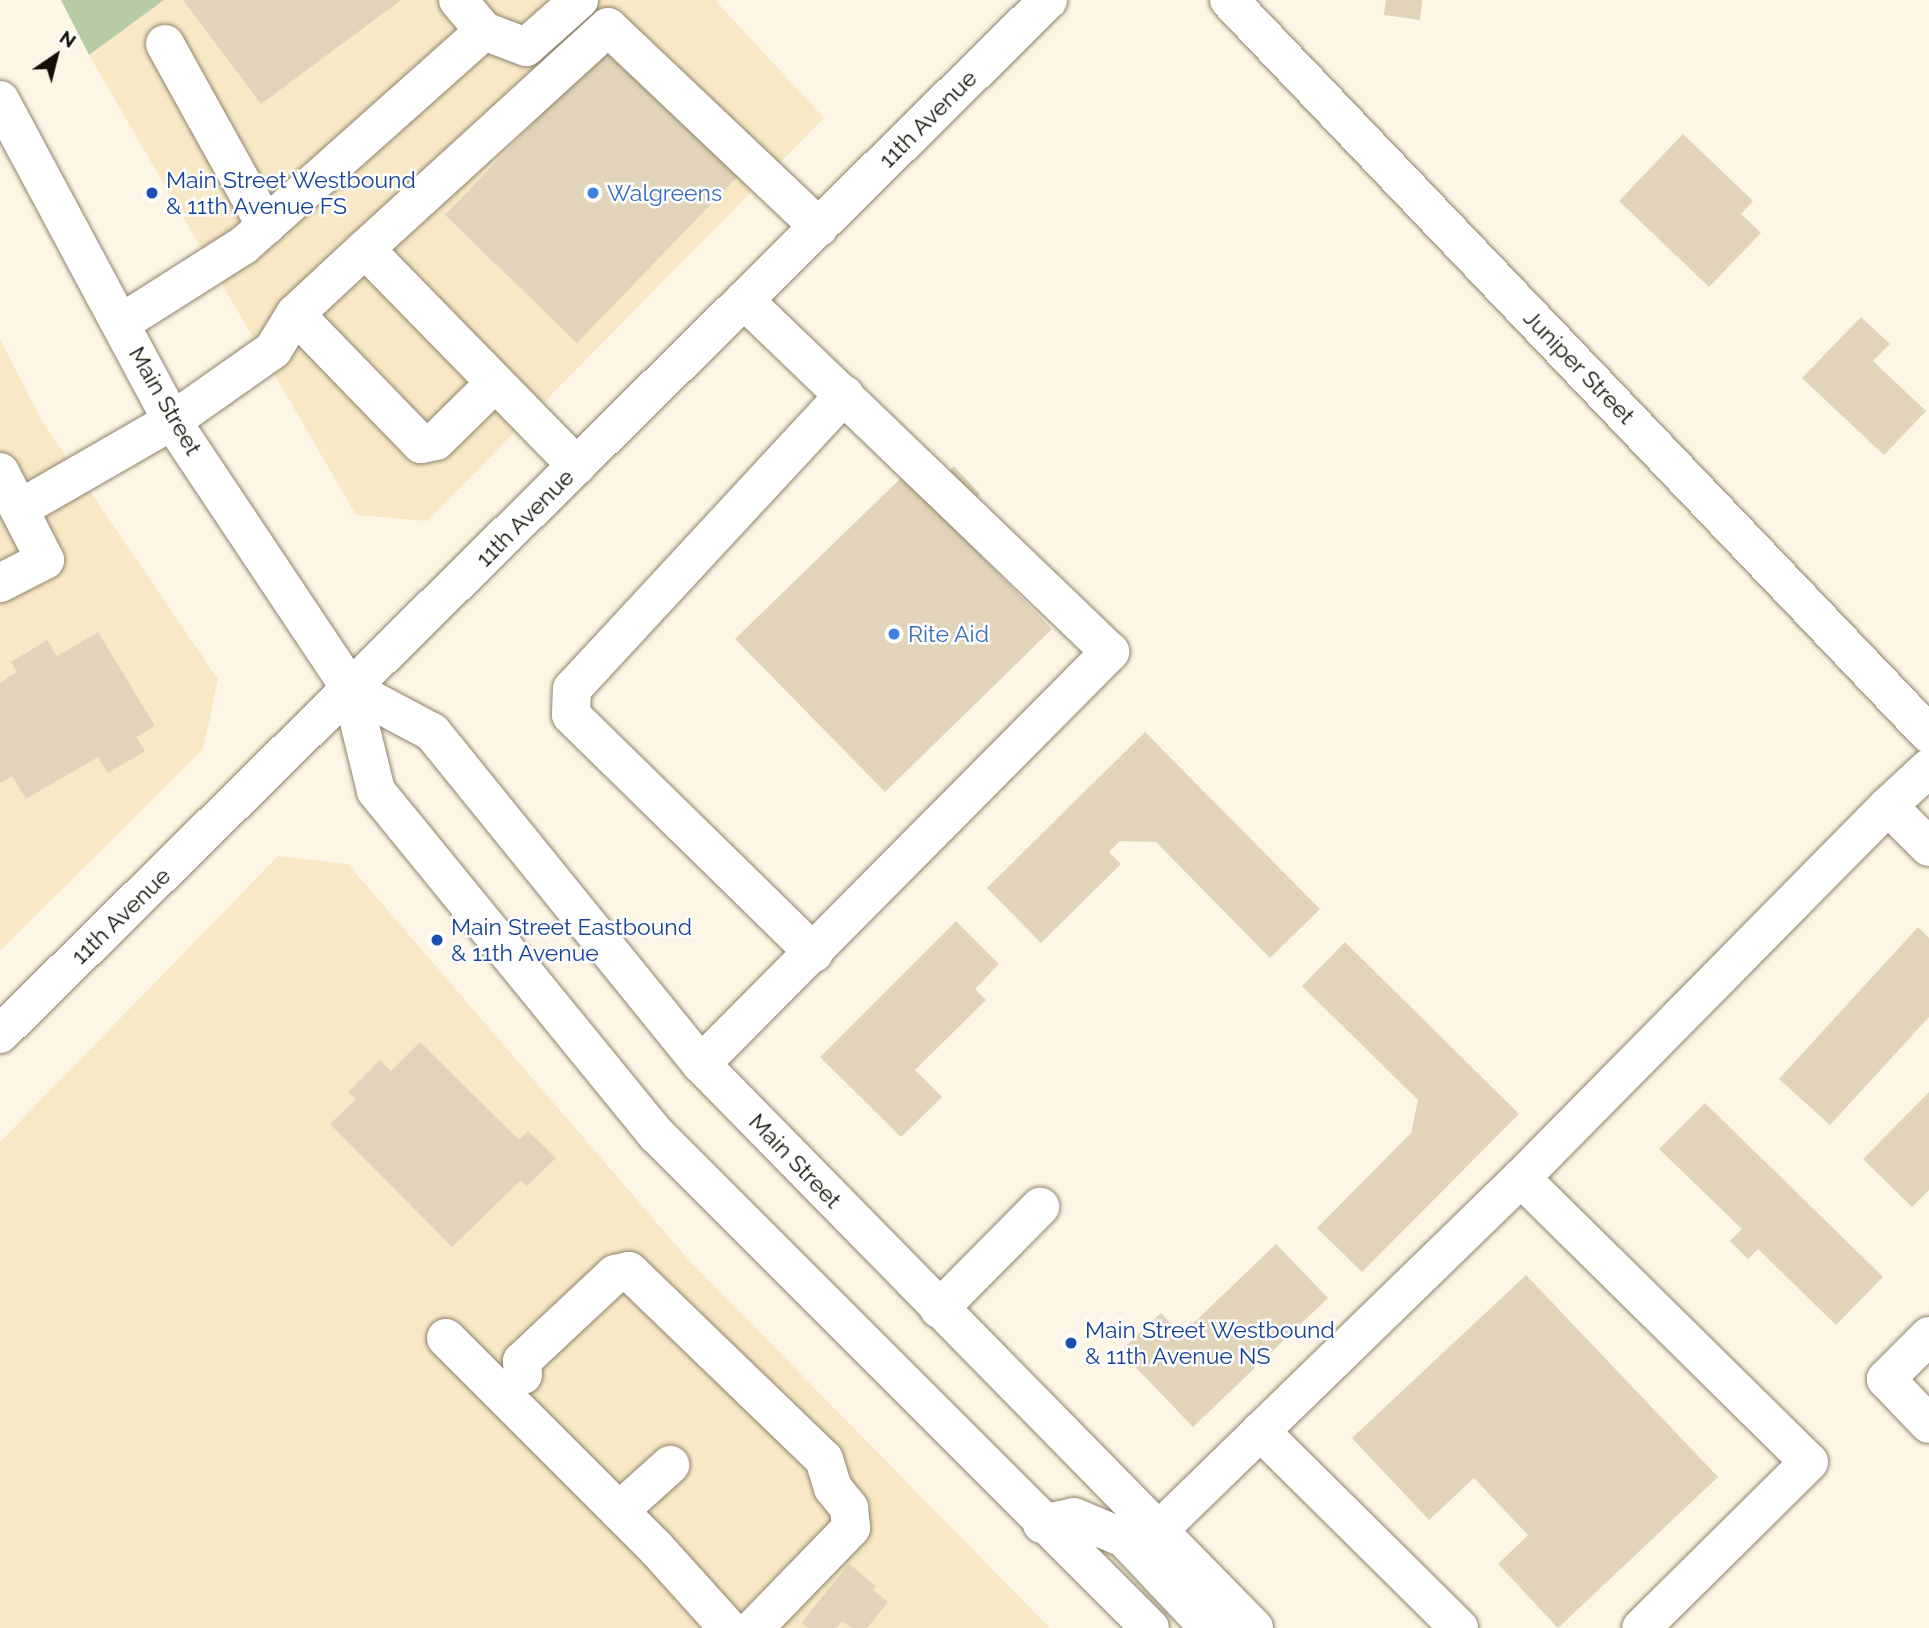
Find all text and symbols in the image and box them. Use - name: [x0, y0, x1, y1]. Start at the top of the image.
- north arrow: [21, 21, 91, 91]
- text: N: [56, 26, 80, 52]
- street label: 11th Avenue: [873, 64, 983, 174]
- place label: Main Street Westbound & 11th Avenue FS: [166, 166, 417, 220]
- place label: Walgreens: [607, 179, 722, 207]
- marker: Main Street Westbound & 11th Avenue FS: [144, 185, 160, 201]
- marker: Walgreens: [585, 185, 601, 201]
- street label: Juniper Street: [1518, 304, 1640, 430]
- street label: Main Street: [123, 342, 207, 460]
- street label: 11th Avenue: [470, 463, 580, 573]
- place label: Rite Aid: [908, 620, 990, 648]
- marker: Rite Aid: [886, 626, 902, 642]
- street label: 11th Avenue: [66, 862, 176, 970]
- place label: Main Street Eastbound & 11th Avenue: [451, 913, 692, 967]
- marker: Main Street Eastbound & 11th Avenue: [429, 932, 445, 948]
- street label: Main Street: [743, 1108, 847, 1214]
- place label: Main Street Westbound & 11th Avenue NS: [1085, 1316, 1336, 1370]
- marker: Main Street Westbound & 11th Avenue NS: [1063, 1335, 1079, 1351]

